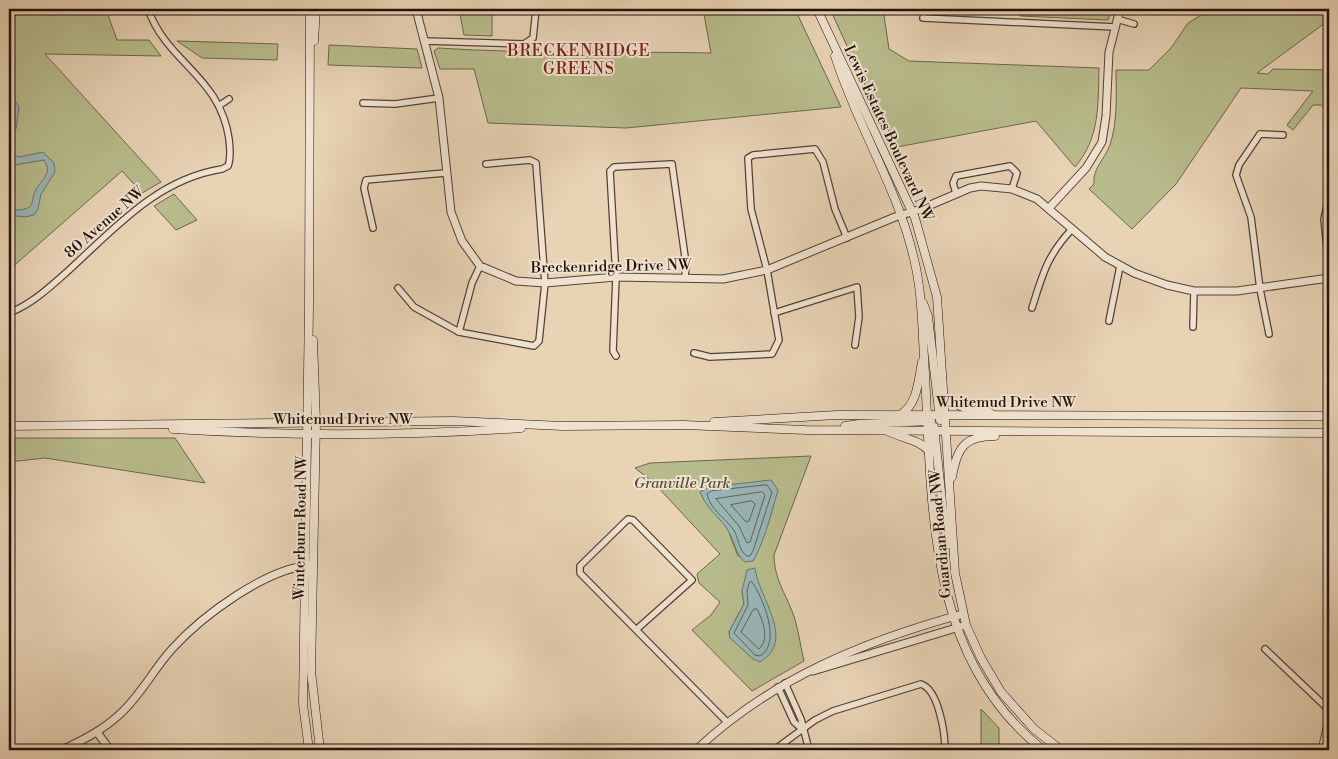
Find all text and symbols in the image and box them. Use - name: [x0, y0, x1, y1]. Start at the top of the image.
- district label: BRECKENRIDGE GREENS: [506, 41, 651, 79]
- street label: Lewis Estates Boulevard NW: [839, 42, 938, 225]
- street label: 80 Avenue NW: [61, 182, 148, 262]
- street label: Breckenridge Drive NW: [529, 256, 692, 277]
- street label: Whitemud Drive NW: [935, 393, 1076, 412]
- street label: Whitemud Drive NW: [272, 410, 413, 429]
- street label: Winterburn Road NW: [290, 455, 311, 601]
- street label: Guardian Road NW: [925, 468, 956, 599]
- park label: Granville Park: [634, 474, 730, 493]

